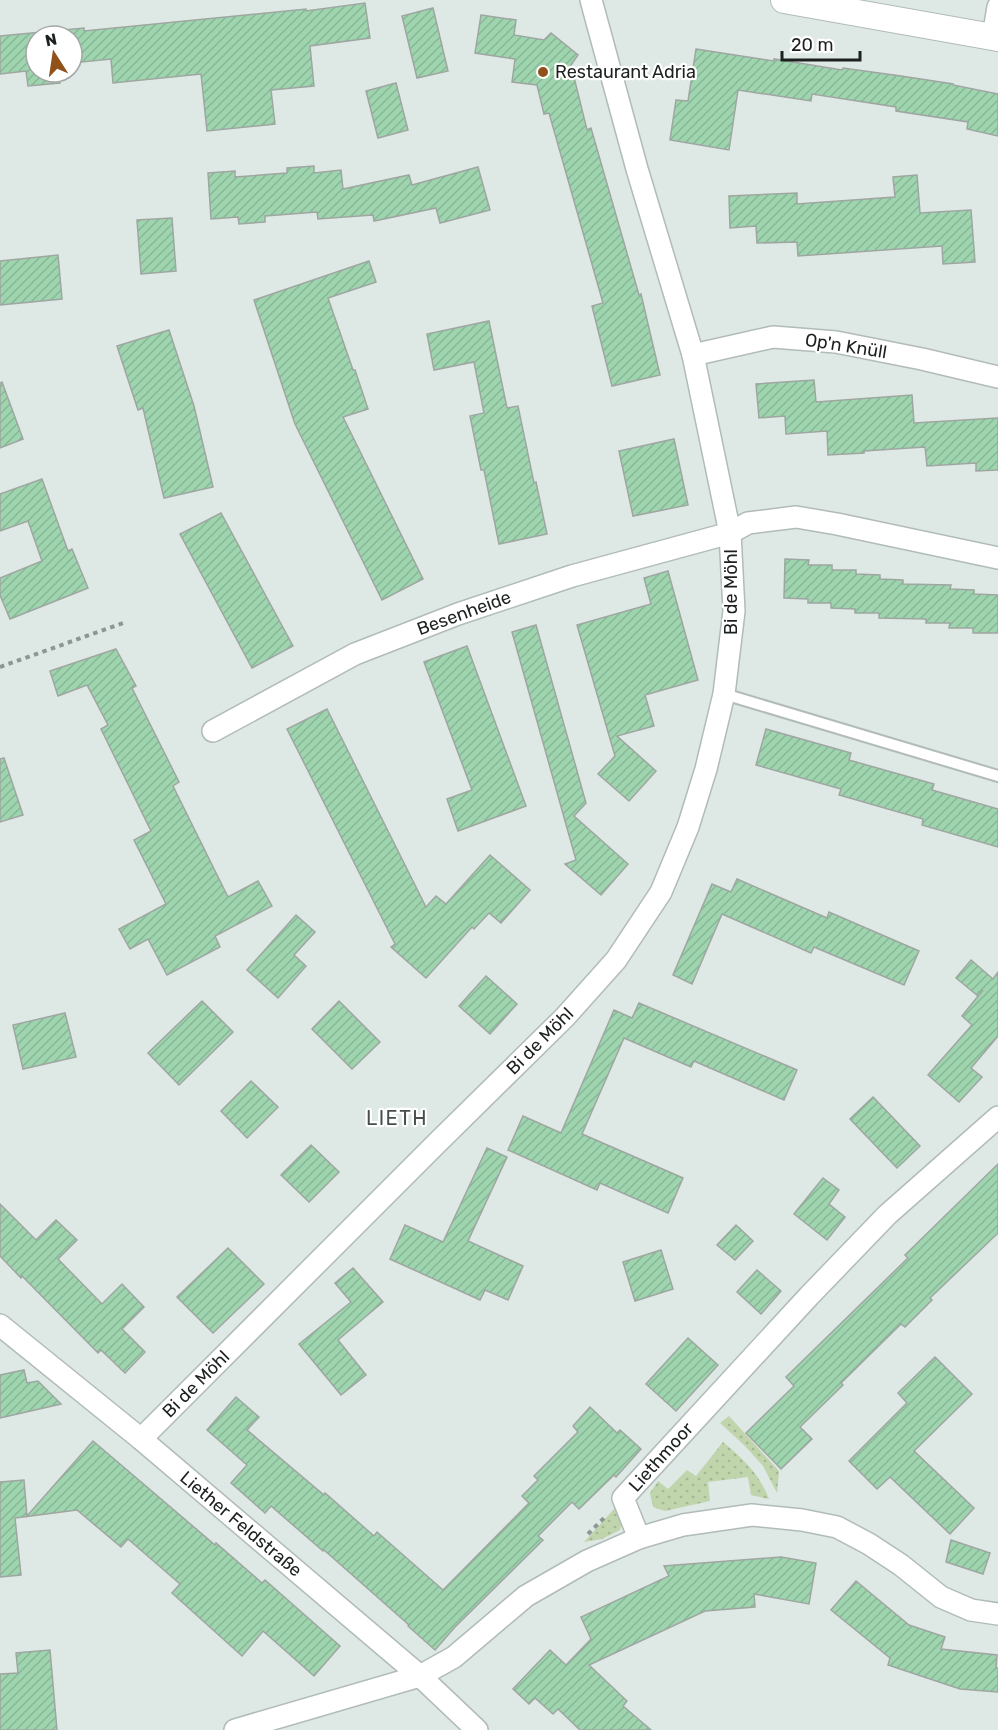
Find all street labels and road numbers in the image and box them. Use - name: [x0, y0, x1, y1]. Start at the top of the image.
- street label: Op'n Knüll: [803, 329, 889, 363]
- street label: Bi de Möhl: [720, 549, 742, 635]
- street label: Besenheide: [414, 586, 514, 640]
- street label: Bi de Möhl: [502, 1003, 578, 1079]
- street label: Bi de Möhl: [158, 1346, 234, 1422]
- street label: Liethmoor: [624, 1418, 698, 1496]
- street label: Liether Feldstraße: [176, 1467, 306, 1581]

